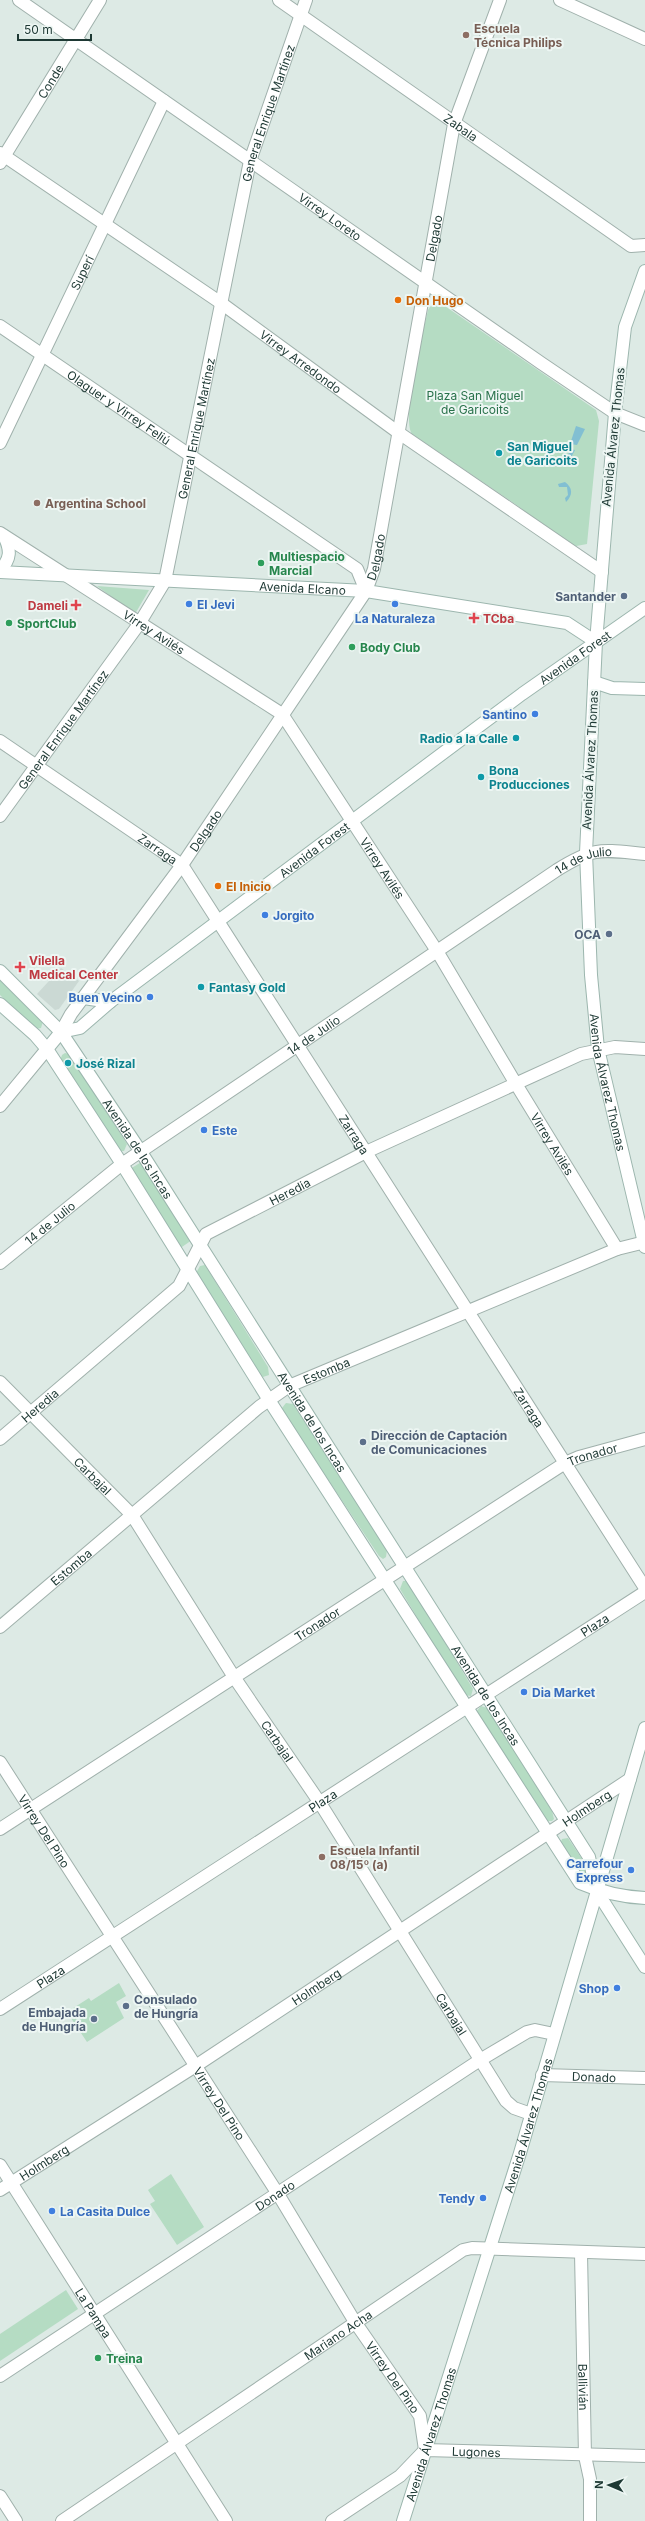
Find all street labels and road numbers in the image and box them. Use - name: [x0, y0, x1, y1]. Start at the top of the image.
- street label: General Enrique Martínez: [239, 42, 298, 183]
- street label: Conde: [34, 61, 66, 101]
- street label: Zabala: [441, 110, 481, 144]
- street label: Virrey Loreto: [296, 189, 365, 244]
- street label: Delgado: [422, 214, 445, 263]
- street label: Superí: [67, 253, 96, 292]
- street label: Virrey Arredondo: [257, 326, 345, 396]
- street label: General Enrique Martínez: [174, 356, 218, 500]
- street label: Olaguer y Virrey Feliú: [64, 367, 174, 448]
- street label: Avenida Álvarez Thomas: [598, 367, 628, 507]
- street label: Delgado: [363, 532, 388, 582]
- street label: Avenida Elcano: [259, 578, 346, 597]
- street label: Virrey Avilés: [120, 606, 188, 657]
- street label: Avenida Forest: [536, 627, 614, 687]
- street label: General Enrique Martínez: [14, 667, 111, 792]
- street label: Avenida Álvarez Thomas: [579, 690, 601, 830]
- street label: Delgado: [186, 807, 225, 854]
- street label: Avenida Forest: [276, 818, 352, 881]
- street label: Zarraga: [135, 830, 180, 867]
- street label: Virrey Avilés: [357, 834, 408, 902]
- street label: 14 de Julio: [552, 843, 612, 877]
- street label: 14 de Julio: [284, 1011, 343, 1058]
- street label: Avenida Álvarez Thomas: [587, 1013, 629, 1152]
- street label: Avenida de los Incas: [100, 1096, 176, 1201]
- street label: Virrey Avilés: [528, 1110, 577, 1178]
- street label: Zarraga: [336, 1112, 373, 1157]
- street label: Heredia: [266, 1174, 313, 1208]
- street label: 14 de Julio: [21, 1198, 78, 1248]
- street label: Estomba: [301, 1354, 352, 1387]
- street label: Avenida de los Incas: [275, 1369, 350, 1475]
- street label: Zarraga: [511, 1384, 547, 1430]
- street label: Heredia: [18, 1385, 61, 1425]
- street label: Tronador: [565, 1439, 619, 1469]
- street label: Carbajal: [71, 1454, 115, 1498]
- street label: Estomba: [47, 1545, 95, 1588]
- street label: Tronador: [292, 1603, 343, 1644]
- street label: Plaza: [578, 1610, 612, 1639]
- street label: Avenida de los Incas: [449, 1642, 524, 1748]
- street label: Carbajal: [258, 1717, 297, 1764]
- street label: Plaza: [306, 1786, 339, 1815]
- street label: Holmberg: [559, 1786, 614, 1829]
- street label: Virrey Del Pino: [15, 1792, 73, 1870]
- street label: Plaza: [33, 1962, 67, 1991]
- street label: Holmberg: [289, 1965, 343, 2008]
- street label: Carbajal: [433, 1990, 470, 2038]
- street label: Avenida Álvarez Thomas: [500, 2056, 555, 2194]
- street label: Virrey Del Pino: [191, 2064, 249, 2143]
- street label: Donado: [572, 2068, 616, 2085]
- street label: Holmberg: [16, 2141, 71, 2183]
- street label: Donado: [252, 2177, 297, 2214]
- street label: La Pampa: [72, 2285, 115, 2340]
- street label: Mariano Acha: [301, 2306, 375, 2363]
- street label: Virrey Del Pino: [363, 2338, 423, 2416]
- street label: Ballivián: [576, 2363, 592, 2411]
- street label: Avenida Álvarez Thomas: [402, 2365, 459, 2503]
- street label: Lugones: [452, 2443, 501, 2460]

